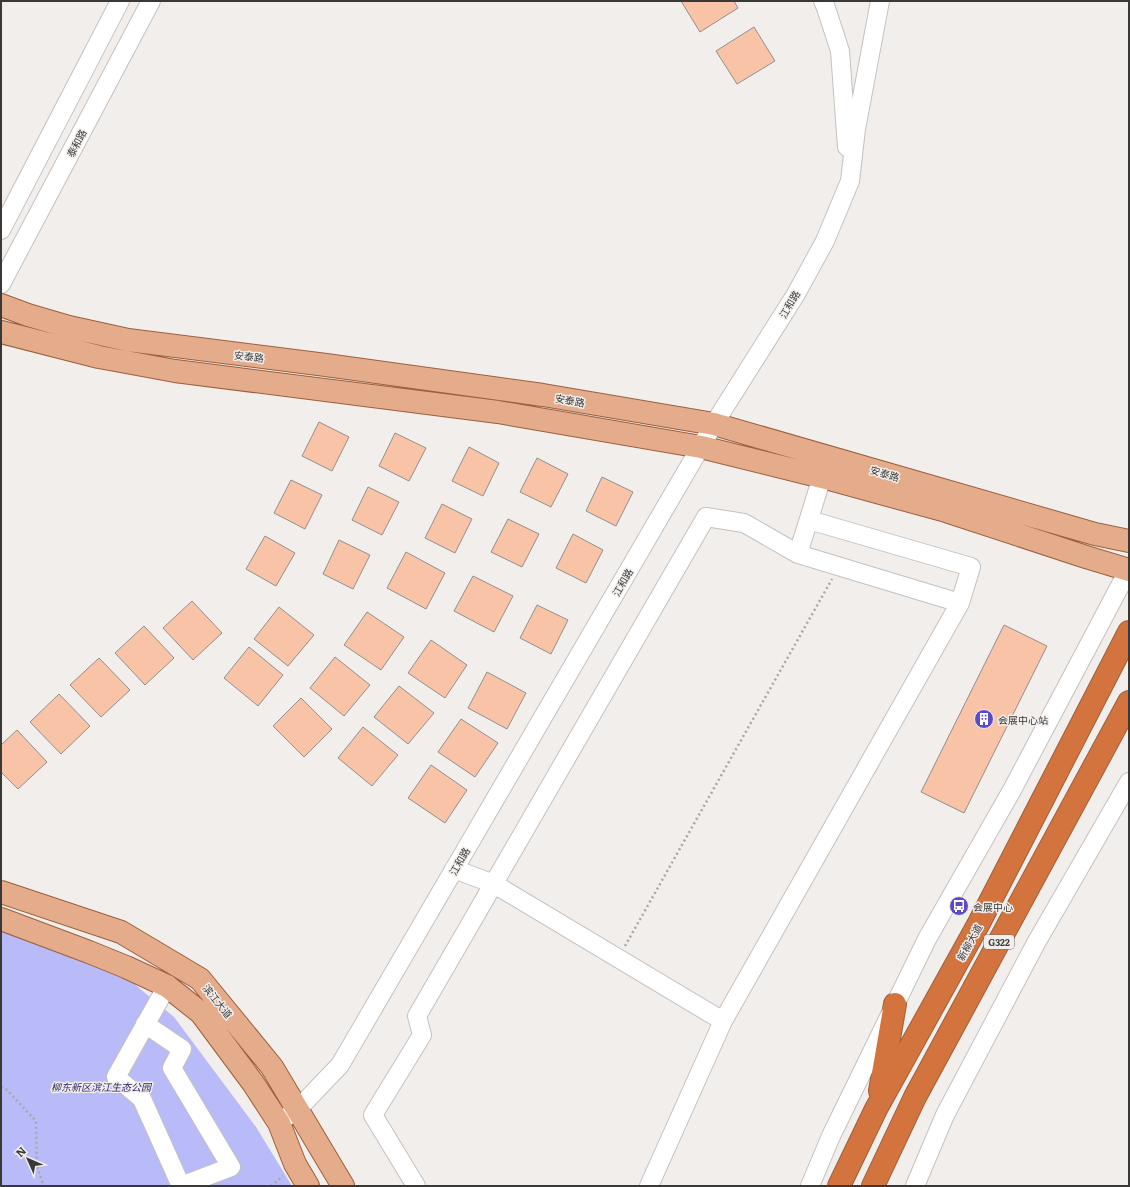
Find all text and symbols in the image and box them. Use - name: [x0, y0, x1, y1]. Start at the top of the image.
- street label: 泰和路: [62, 126, 90, 160]
- street label: 江和路: [775, 287, 803, 321]
- street label: 安泰路: [233, 347, 265, 365]
- street label: 安泰路: [554, 390, 586, 410]
- street label: 安泰路: [869, 462, 901, 484]
- street label: 江和路: [608, 565, 636, 599]
- building icon: 会展中心站: [973, 708, 995, 730]
- place label: 会展中心站: [998, 712, 1048, 727]
- street label: 江和路: [445, 844, 473, 878]
- bus stop icon: 会展中心: [948, 895, 970, 917]
- place label: 会展中心: [973, 899, 1013, 914]
- street label: 新柳大道: [953, 921, 985, 963]
- road number: G322: [984, 935, 1014, 949]
- street label: 滨江大道: [200, 981, 236, 1021]
- park label: 柳东新区滨江生态公园: [51, 1079, 153, 1094]
- north arrow: [8, 1139, 48, 1179]
- text: N: [11, 1142, 29, 1160]

